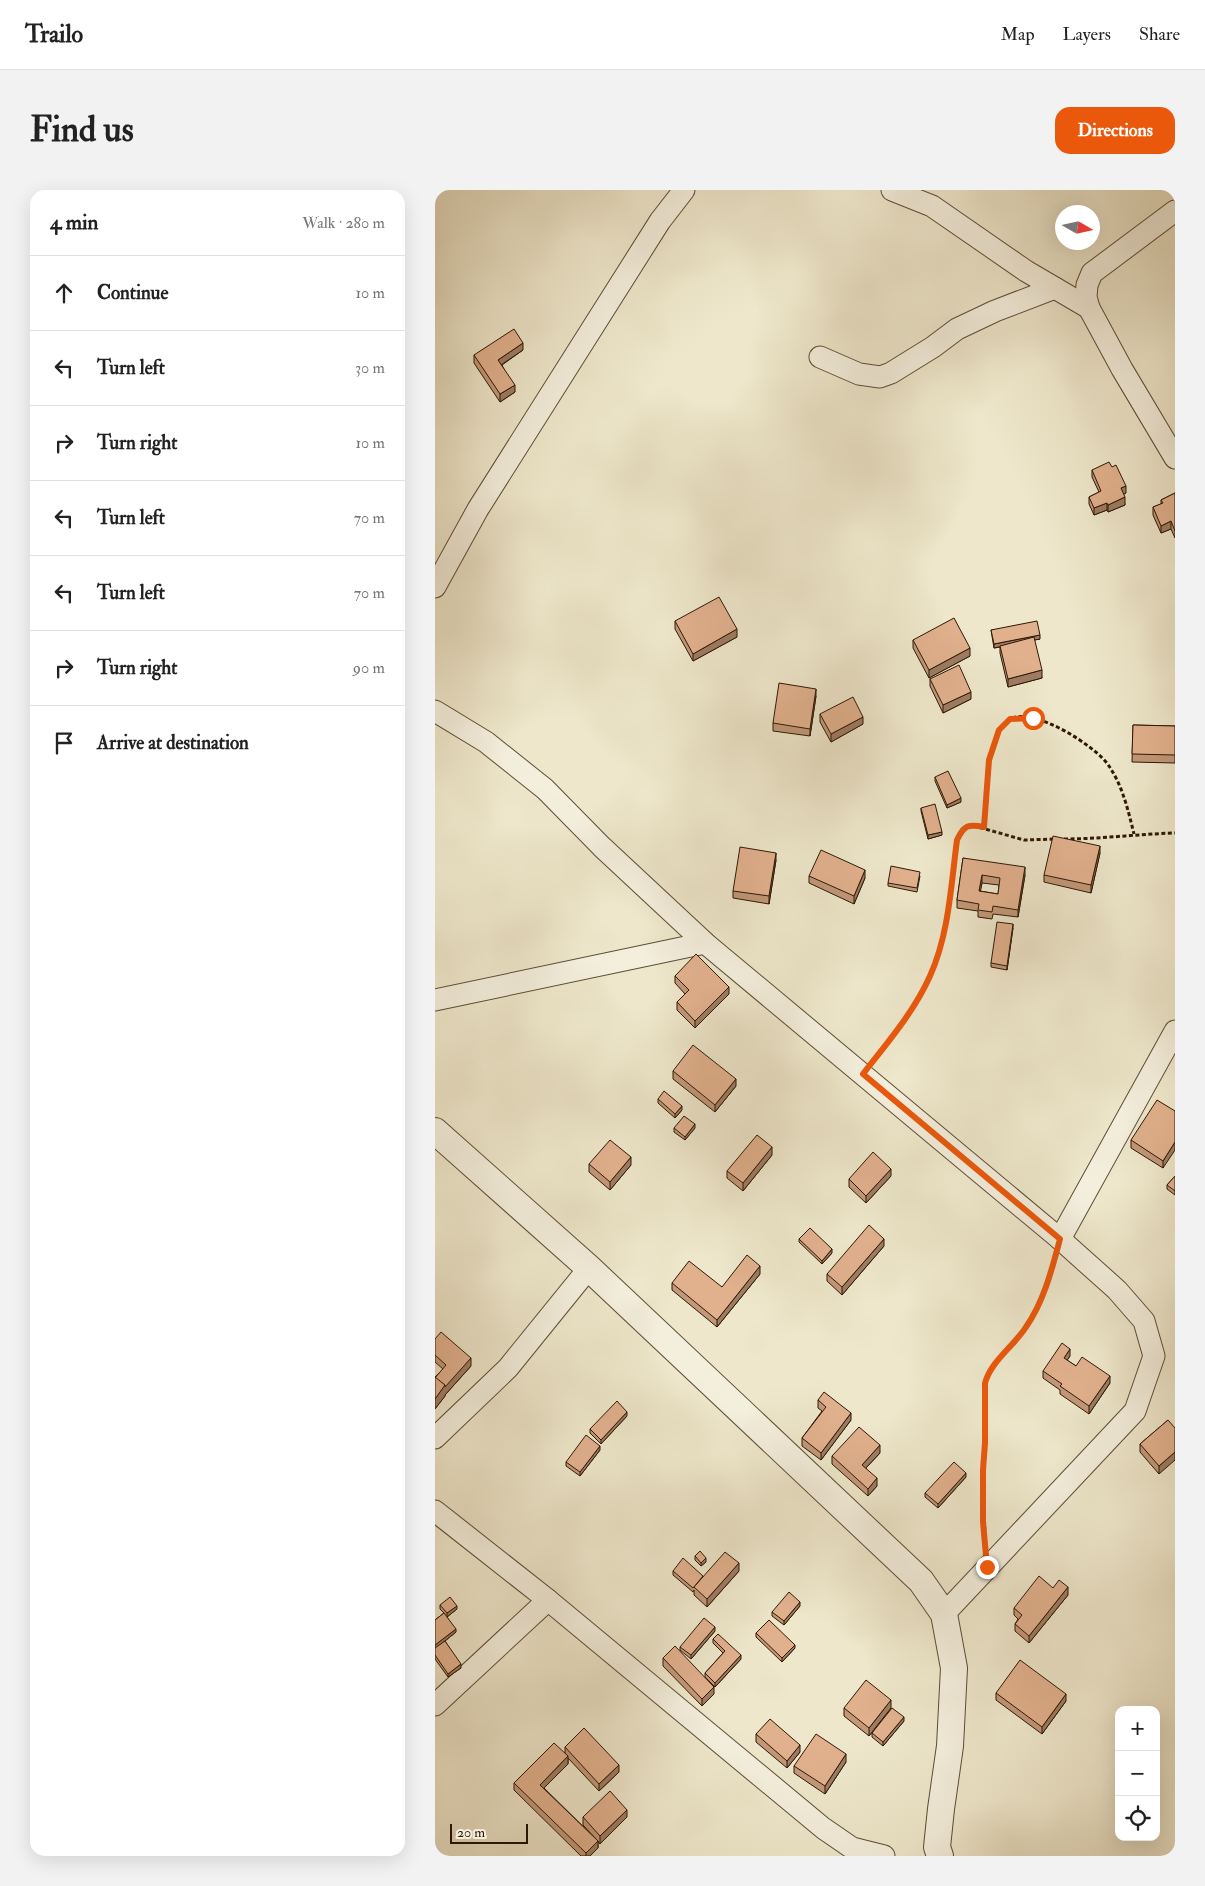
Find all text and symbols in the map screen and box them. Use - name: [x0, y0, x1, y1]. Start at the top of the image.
- text: Trailo: [25, 19, 83, 50]
- text: Map: [1001, 23, 1035, 46]
- text: Layers: [1063, 23, 1111, 46]
- text: Share: [1139, 23, 1180, 46]
- button: Directions: [1055, 107, 1175, 154]
- text: Find us: [30, 108, 134, 152]
- north arrow: [1055, 205, 1100, 250]
- text: 4 min: [50, 209, 98, 236]
- text: Walk · 280 m: [302, 213, 385, 233]
- icon: ahead: [50, 279, 78, 307]
- text: Continue: [97, 281, 168, 305]
- text: 10 m: [355, 283, 385, 303]
- icon: left: [50, 354, 78, 382]
- text: Turn left: [97, 356, 165, 380]
- text: 30 m: [355, 358, 385, 378]
- icon: right: [50, 429, 78, 457]
- text: Turn right: [97, 431, 177, 455]
- text: 10 m: [355, 433, 385, 453]
- icon: left: [50, 504, 78, 532]
- text: Turn left: [97, 506, 165, 530]
- text: 70 m: [354, 508, 385, 528]
- icon: left: [50, 579, 78, 607]
- text: Turn left: [97, 581, 165, 605]
- text: 70 m: [354, 583, 385, 603]
- icon: right: [50, 654, 78, 682]
- text: Turn right: [97, 656, 177, 680]
- text: 90 m: [353, 658, 385, 678]
- route start: [1022, 707, 1045, 730]
- icon: arrive: [50, 729, 78, 757]
- text: Arrive at destination: [97, 731, 249, 755]
- route end: [976, 1556, 999, 1579]
- map controls: [1115, 1706, 1160, 1841]
- button: +: [1115, 1706, 1160, 1751]
- button: −: [1115, 1751, 1160, 1796]
- button: locate: [1115, 1796, 1160, 1841]
- scale bar: [450, 1821, 527, 1844]
- text: 20 m: [457, 1824, 485, 1841]

